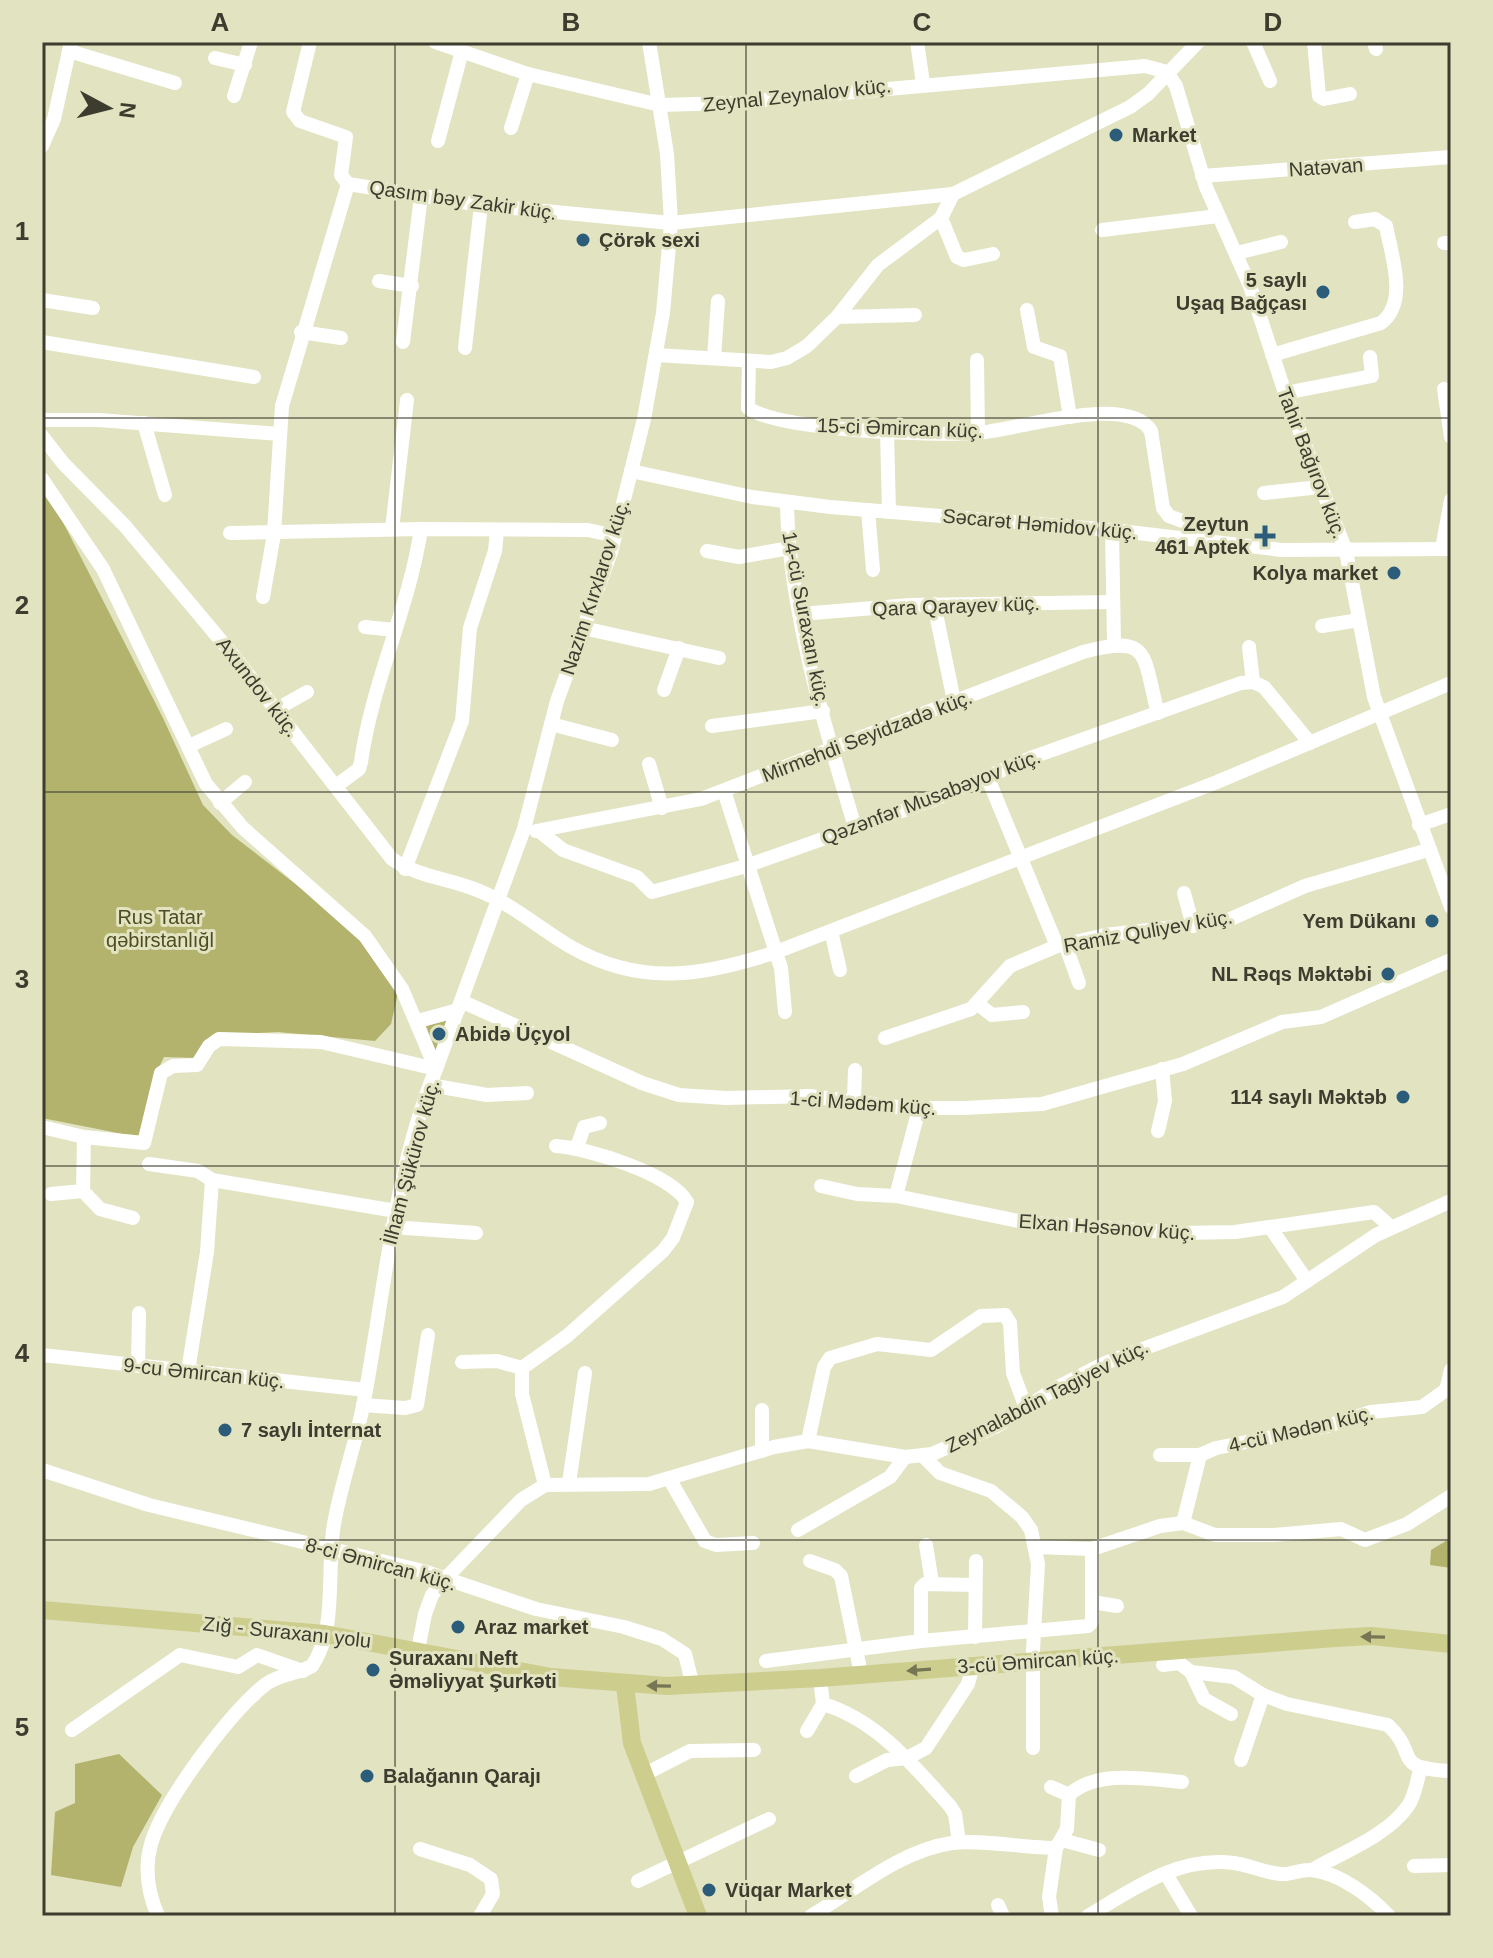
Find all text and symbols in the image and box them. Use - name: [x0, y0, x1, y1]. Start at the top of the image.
- text: A: [211, 7, 230, 37]
- text: B: [562, 7, 580, 37]
- text: C: [913, 7, 932, 37]
- text: D: [1264, 7, 1282, 37]
- north arrow: [68, 68, 148, 148]
- street label: Zeynal Zeynalov küç.: [702, 74, 892, 116]
- text: N: [114, 101, 141, 120]
- place label: Market: [1132, 124, 1197, 146]
- marker: Market: [1107, 126, 1125, 144]
- street label: Natəvan: [1288, 153, 1364, 181]
- street label: Qasım bəy Zakir küç.: [368, 176, 558, 224]
- text: 1: [15, 216, 29, 246]
- place label: Çörək sexi: [599, 229, 700, 251]
- marker: Çörək sexi: [574, 231, 592, 249]
- place label: 5 saylı Uşaq Bağçası: [1176, 269, 1307, 314]
- marker: 5 saylı Uşaq Bağçası: [1314, 283, 1332, 301]
- street label: Tahir Bağırov küç.: [1273, 384, 1351, 542]
- street label: 15-ci Əmircan küç.: [817, 414, 983, 442]
- street label: Nazim Kırxlarov küç.: [556, 496, 634, 678]
- street label: Səcarət Həmidov küç.: [942, 505, 1138, 543]
- place label: Zeytun 461 Aptek: [1155, 513, 1250, 558]
- marker: Zeytun 461 Aptek: [1256, 527, 1274, 545]
- street label: 14-cü Suraxanı küç.: [778, 530, 834, 708]
- place label: Kolya market: [1252, 562, 1378, 584]
- marker: Kolya market: [1385, 564, 1403, 582]
- text: 2: [15, 590, 29, 620]
- street label: Qara Qarayev küç.: [872, 592, 1040, 620]
- street label: Axundov küç.: [212, 633, 304, 741]
- street label: Mirmehdi Seyidzadə küç.: [759, 686, 975, 786]
- street label: Qəzənfər Musabəyov küç.: [819, 745, 1043, 849]
- street label: Ramiz Quliyev küç.: [1062, 905, 1234, 957]
- park label: Rus Tatar qəbirstanlığl: [106, 906, 214, 951]
- place label: Yem Dükanı: [1303, 910, 1416, 932]
- marker: Yem Dükanı: [1423, 912, 1441, 930]
- place label: NL Rəqs Məktəbi: [1211, 963, 1372, 985]
- text: 3: [15, 964, 29, 994]
- marker: NL Rəqs Məktəbi: [1379, 965, 1397, 983]
- place label: Abidə Üçyol: [455, 1023, 571, 1045]
- marker: Abidə Üçyol: [430, 1025, 448, 1043]
- street label: İlham Şükürov küç.: [378, 1077, 444, 1247]
- place label: 114 saylı Məktəb: [1230, 1086, 1387, 1108]
- street label: 1-ci Mədəm küç.: [789, 1087, 937, 1119]
- marker: 114 saylı Məktəb: [1394, 1088, 1412, 1106]
- street label: Elxan Həsənov küç.: [1018, 1210, 1196, 1244]
- street label: Zeynalabdin Tagiyev küç.: [942, 1335, 1152, 1457]
- text: 4: [15, 1338, 30, 1368]
- street label: 9-cu Əmircan küç.: [122, 1354, 286, 1392]
- street label: 4-cü Mədən küç.: [1226, 1402, 1376, 1456]
- place label: 7 saylı İnternat: [241, 1419, 381, 1441]
- marker: 7 saylı İnternat: [216, 1421, 234, 1439]
- street label: 8-ci Əmircan küç.: [303, 1533, 459, 1595]
- street label: Zığ - Suraxanı yolu: [202, 1612, 372, 1652]
- place label: Araz market: [474, 1616, 589, 1638]
- marker: Araz market: [449, 1618, 467, 1636]
- one-way arrow: [1360, 1631, 1385, 1643]
- street label: 3-cü Əmircan küç.: [957, 1644, 1119, 1678]
- place label: Suraxanı Neft Əməliyyat Şurkəti: [389, 1647, 557, 1692]
- marker: Suraxanı Neft Əməliyyat Şurkəti: [364, 1661, 382, 1679]
- one-way arrow: [906, 1663, 931, 1676]
- one-way arrow: [646, 1679, 671, 1692]
- text: 5: [15, 1712, 29, 1742]
- place label: Balağanın Qarajı: [383, 1765, 541, 1787]
- marker: Balağanın Qarajı: [358, 1767, 376, 1785]
- place label: Vüqar Market: [725, 1879, 852, 1901]
- marker: Vüqar Market: [700, 1881, 718, 1899]

